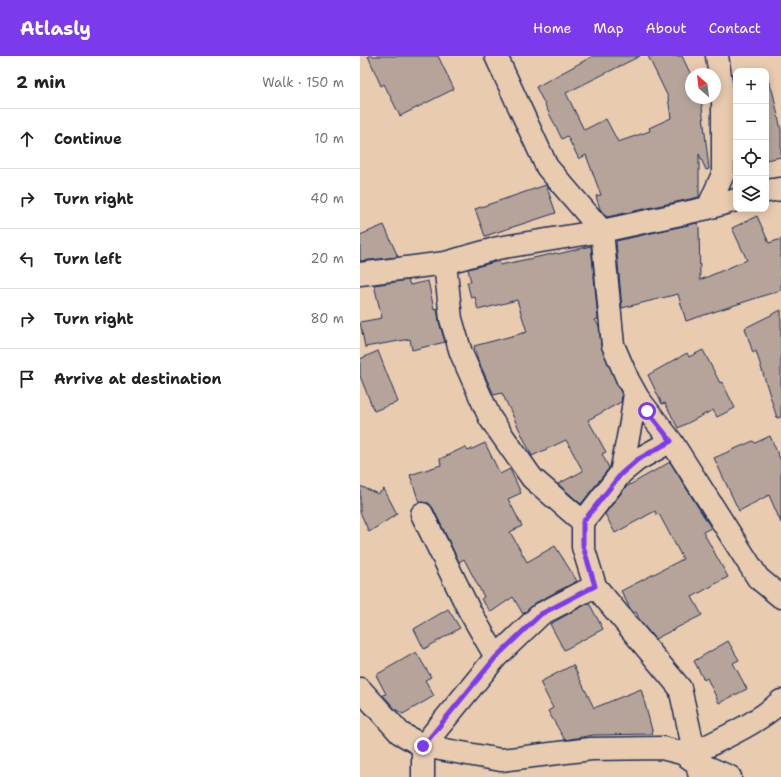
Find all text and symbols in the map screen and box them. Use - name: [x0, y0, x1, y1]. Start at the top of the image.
- text: Atlasly: [20, 16, 91, 41]
- text: Home: [533, 19, 572, 37]
- text: Map: [594, 19, 624, 37]
- text: About: [646, 19, 687, 37]
- text: Contact: [709, 19, 761, 37]
- north arrow: [685, 68, 721, 104]
- map controls: [733, 68, 769, 212]
- button: +: [733, 68, 769, 104]
- text: 2 min: [16, 71, 66, 93]
- text: Walk · 150 m: [262, 74, 344, 91]
- button: −: [733, 104, 769, 140]
- icon: ahead: [16, 128, 38, 150]
- text: Continue: [54, 129, 122, 149]
- text: 10 m: [314, 130, 344, 147]
- button: locate: [733, 140, 769, 176]
- button: layers: [733, 176, 769, 212]
- icon: right: [16, 188, 38, 210]
- text: Turn right: [54, 189, 134, 209]
- text: 40 m: [310, 190, 344, 207]
- icon: left: [16, 248, 38, 270]
- text: Turn left: [54, 249, 122, 269]
- text: 20 m: [311, 250, 344, 267]
- icon: right: [16, 308, 38, 330]
- text: Turn right: [54, 309, 134, 329]
- text: 80 m: [310, 310, 344, 327]
- icon: arrive: [16, 368, 38, 390]
- text: Arrive at destination: [54, 369, 222, 389]
- route start: [638, 402, 656, 420]
- route end: [414, 737, 432, 755]

